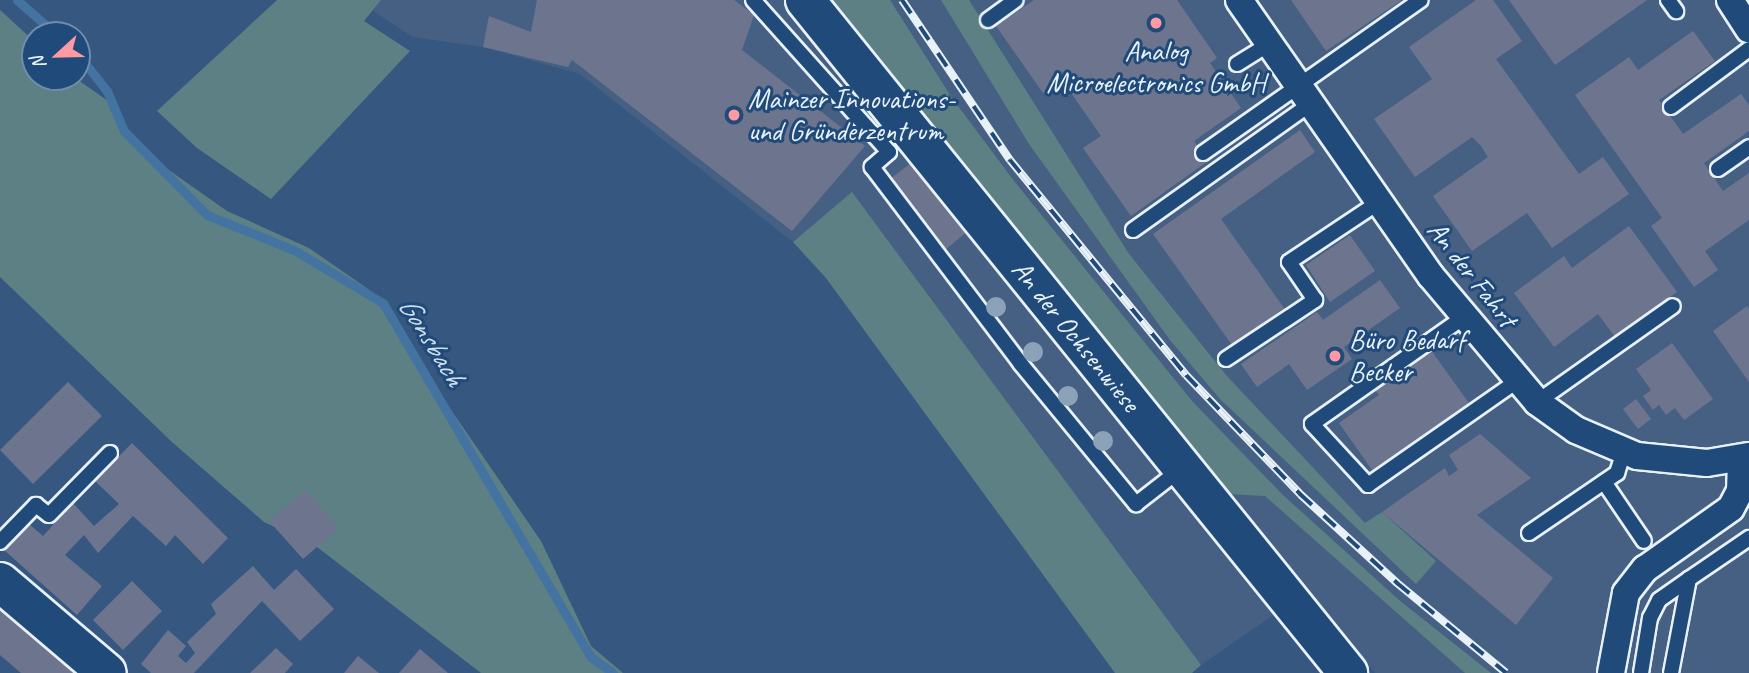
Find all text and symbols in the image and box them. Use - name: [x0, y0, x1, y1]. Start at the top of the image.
- marker: Analog Microelectronics GmbH: [1148, 15, 1164, 31]
- north arrow: [21, 21, 91, 91]
- place label: Analog Microelectronics GmbH: [1046, 34, 1266, 100]
- text: N: [25, 53, 52, 73]
- place label: Mainzer Innovations- und Gründerzentrum: [748, 82, 955, 148]
- marker: Mainzer Innovations- und Gründerzentrum: [726, 107, 742, 123]
- street label: An der Fahrt: [1420, 214, 1524, 334]
- street label: An der Ochsenwiese: [1005, 253, 1147, 419]
- water label: Gonsbach: [391, 290, 473, 392]
- place label: Büro Bedarf Becker: [1349, 323, 1465, 389]
- marker: Büro Bedarf Becker: [1327, 348, 1343, 364]

